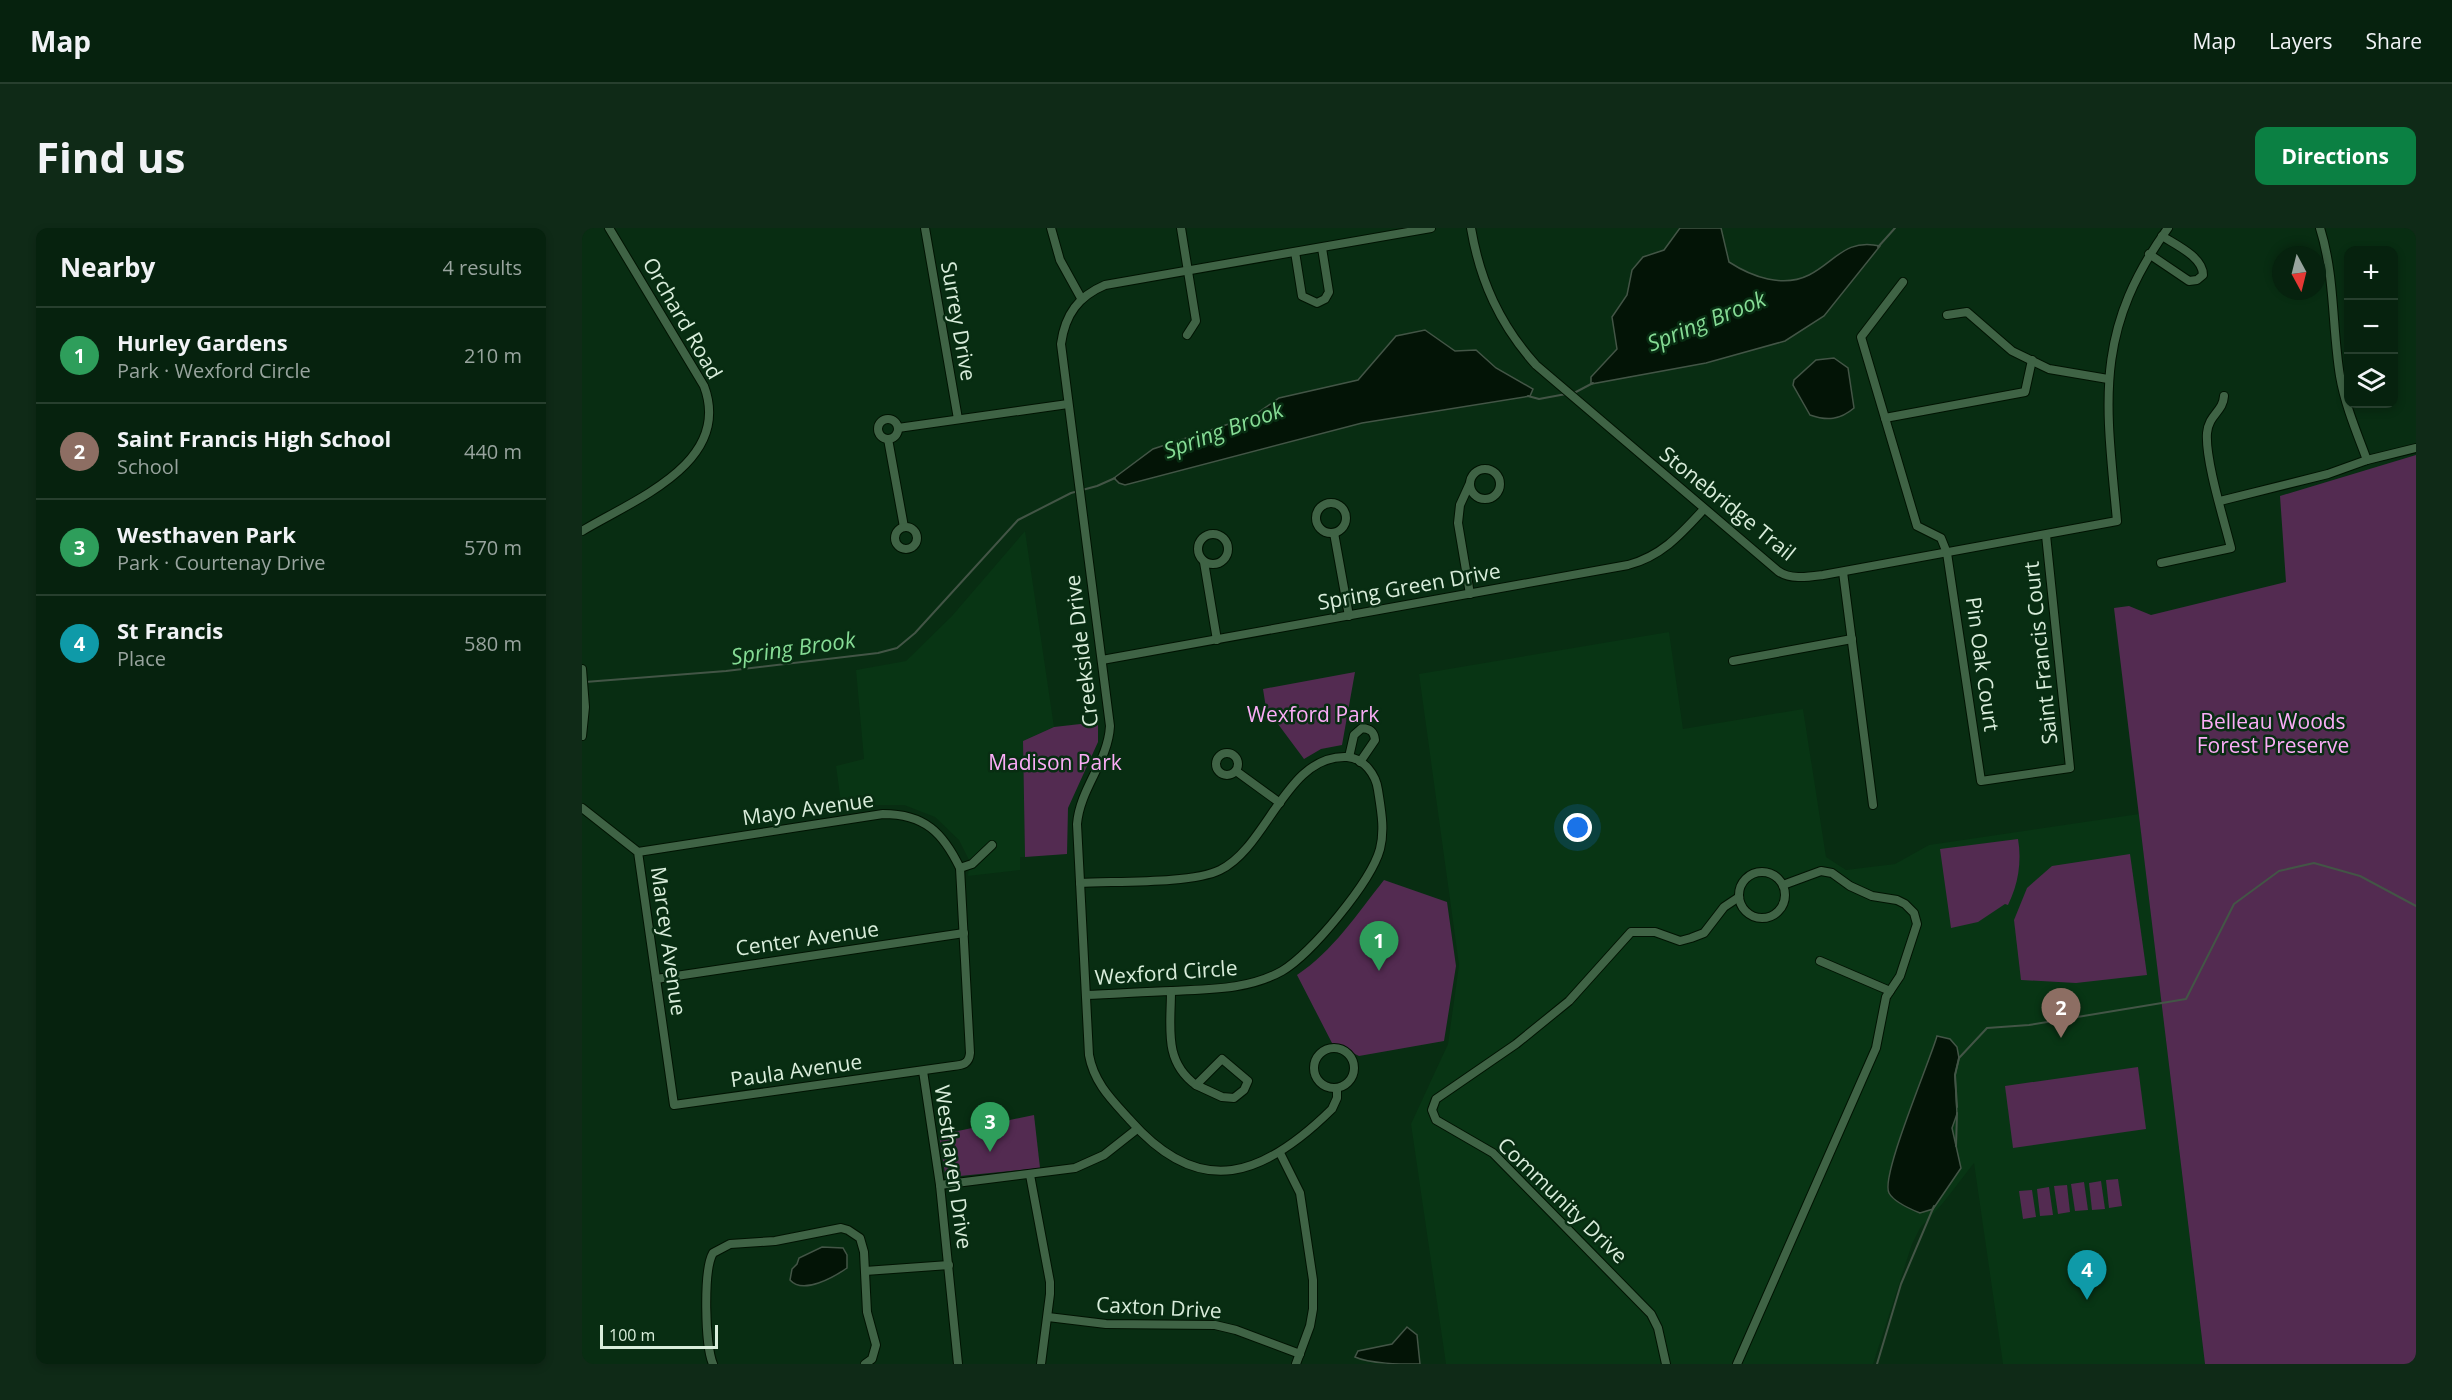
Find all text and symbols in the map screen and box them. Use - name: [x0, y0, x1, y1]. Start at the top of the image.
- text: Map: [30, 22, 91, 60]
- text: Map: [2193, 27, 2236, 55]
- text: Layers: [2269, 27, 2333, 55]
- text: Share: [2366, 27, 2422, 55]
- button: Directions: [2255, 127, 2416, 185]
- text: Find us: [36, 128, 185, 185]
- north arrow: [2272, 246, 2326, 300]
- map controls: [2344, 246, 2398, 408]
- button: +: [2344, 246, 2398, 300]
- text: Nearby: [60, 249, 155, 285]
- street label: Orchard Road: [637, 252, 729, 384]
- text: 4 results: [442, 254, 522, 281]
- street label: Surrey Drive: [935, 259, 983, 383]
- water label: Spring Brook: [1642, 282, 1771, 357]
- button: −: [2344, 300, 2398, 354]
- text: Hurley Gardens: [117, 327, 288, 357]
- text: 1: [74, 342, 85, 369]
- text: 210 m: [464, 342, 522, 369]
- button: layers: [2344, 354, 2398, 408]
- text: Park · Wexford Circle: [117, 357, 311, 384]
- water label: Spring Brook: [1159, 393, 1288, 465]
- text: Saint Francis High School: [117, 423, 391, 453]
- text: 2: [74, 438, 85, 465]
- text: 440 m: [464, 438, 522, 465]
- street label: Stonebridge Trail: [1654, 440, 1802, 566]
- text: School: [117, 453, 179, 480]
- text: Westhaven Park: [117, 519, 296, 549]
- text: 3: [74, 534, 85, 561]
- text: 570 m: [464, 534, 522, 561]
- text: Park · Courtenay Drive: [117, 549, 325, 576]
- street label: Spring Green Drive: [1315, 556, 1503, 616]
- street label: Saint Francis Court: [2016, 560, 2064, 746]
- street label: Creekside Drive: [1058, 573, 1104, 729]
- street label: Pin Oak Court: [1960, 595, 2006, 733]
- text: St Francis: [117, 615, 223, 645]
- water label: Spring Brook: [729, 623, 858, 671]
- text: 4: [74, 630, 85, 657]
- text: 580 m: [464, 630, 522, 657]
- text: Place: [117, 645, 166, 672]
- park label: Wexford Park: [1247, 700, 1379, 728]
- park label: Belleau Woods Forest Preserve: [2197, 707, 2349, 759]
- park label: Madison Park: [988, 748, 1122, 776]
- street label: Mayo Avenue: [741, 785, 875, 831]
- your location: [1563, 813, 1592, 842]
- street label: Marcey Avenue: [645, 865, 693, 1017]
- street label: Center Avenue: [734, 914, 880, 962]
- pin: 1: [1360, 922, 1398, 971]
- street label: Wexford Circle: [1094, 953, 1238, 991]
- pin: 2: [2042, 988, 2080, 1038]
- street label: Paula Avenue: [728, 1047, 864, 1093]
- street label: Westhaven Drive: [929, 1083, 979, 1251]
- pin: 3: [970, 1102, 1010, 1152]
- street label: Community Drive: [1492, 1131, 1634, 1269]
- pin: 4: [2068, 1250, 2106, 1300]
- street label: Caxton Drive: [1095, 1290, 1223, 1324]
- scale bar: [600, 1322, 718, 1350]
- text: 100 m: [609, 1324, 655, 1346]

